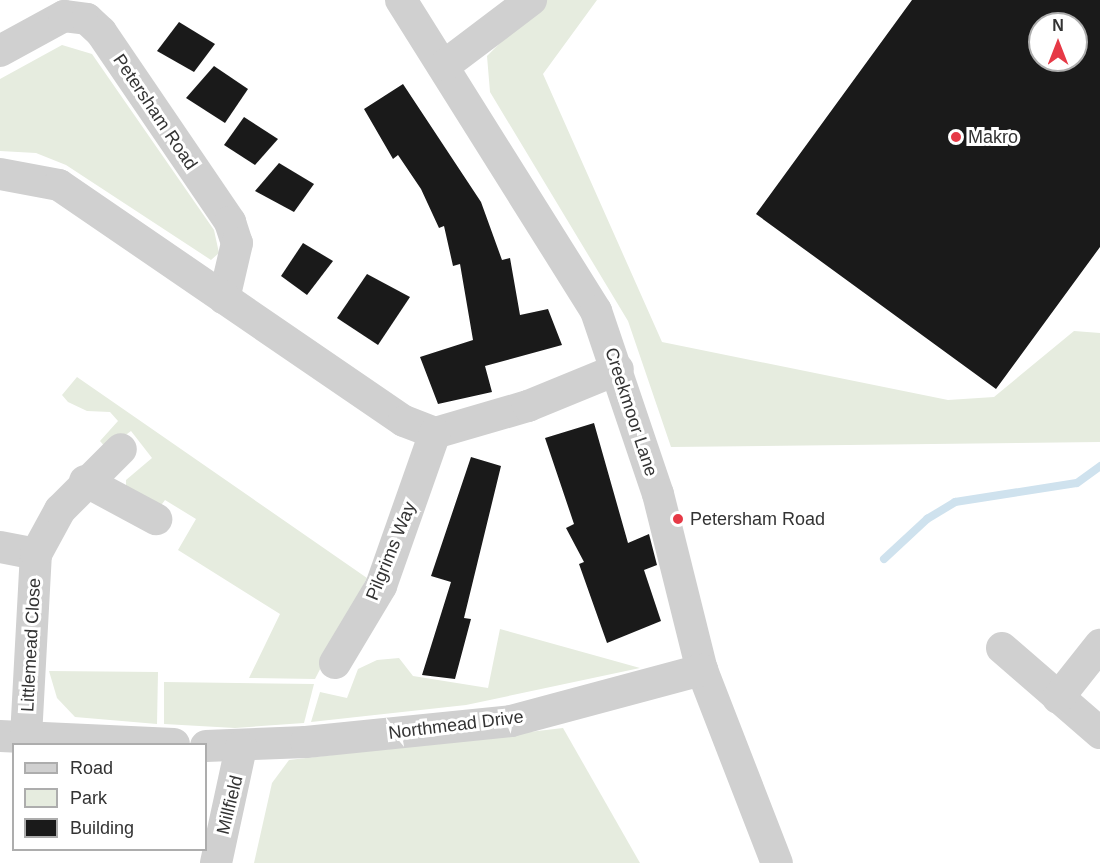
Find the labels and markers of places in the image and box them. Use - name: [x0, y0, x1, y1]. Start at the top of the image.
- place label: Makro: [968, 126, 1018, 148]
- marker: Makro: [949, 130, 963, 144]
- place label: Petersham Road: [690, 508, 825, 530]
- marker: Petersham Road: [671, 512, 685, 526]

